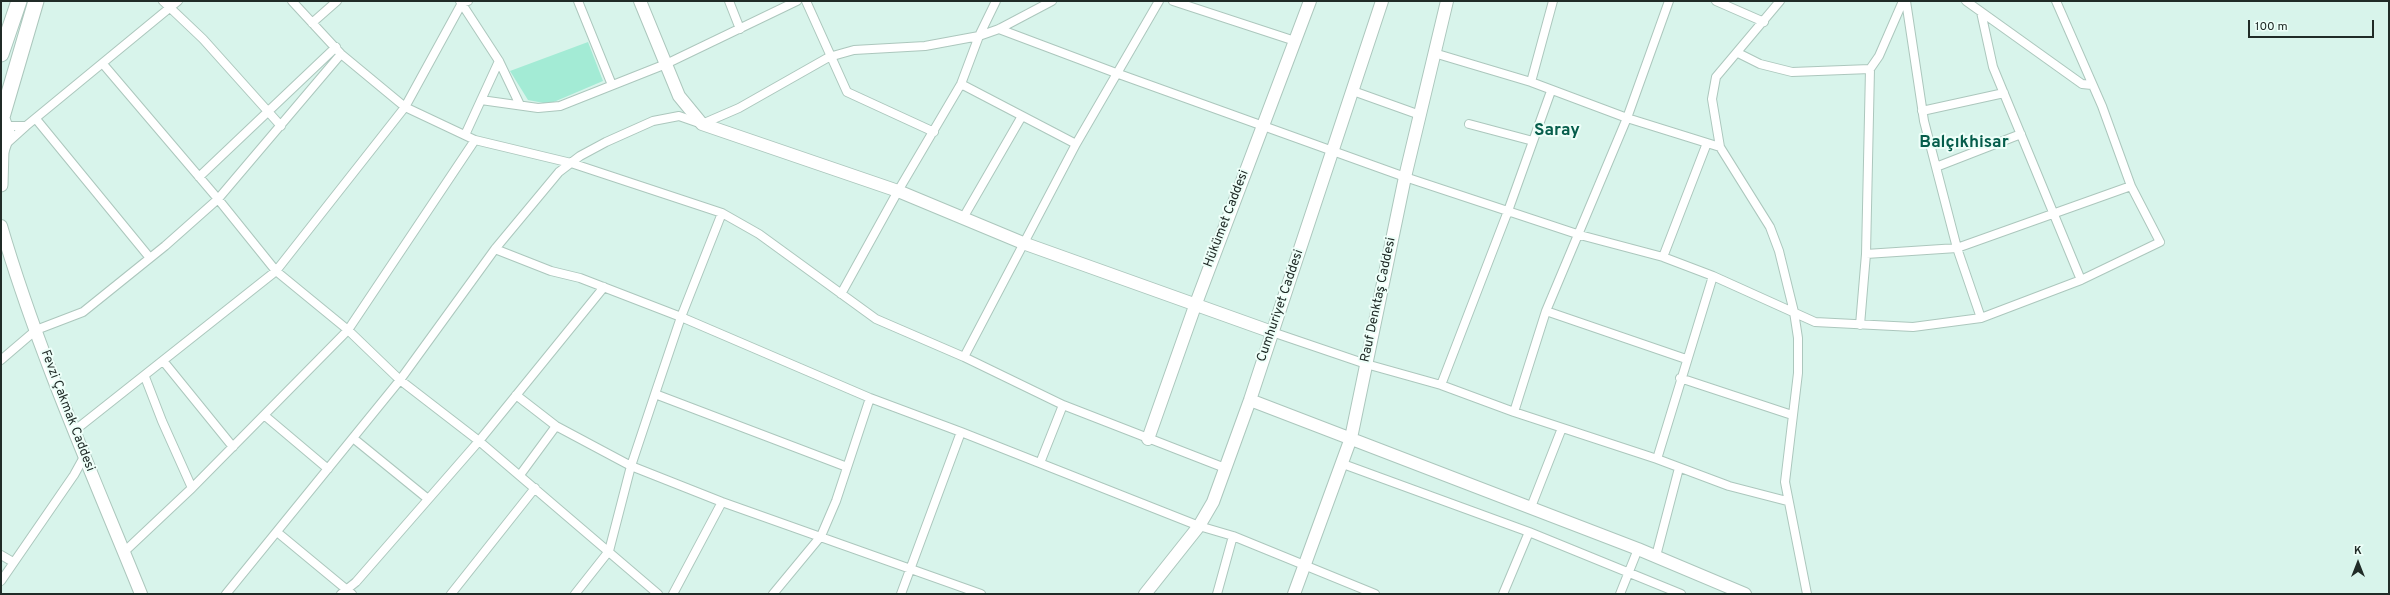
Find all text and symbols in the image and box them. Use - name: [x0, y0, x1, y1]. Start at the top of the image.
- scale bar: [2250, 12, 2376, 38]
- text: 100 m: [2255, 19, 2288, 35]
- district label: Saray: [1534, 122, 1580, 142]
- district label: Balçıkhisar: [1919, 134, 2009, 154]
- street label: Hükümet Caddesi: [1201, 168, 1253, 270]
- street label: Rauf Denktaş Caddesi: [1358, 236, 1400, 364]
- street label: Cumhuriyet Caddesi: [1254, 248, 1308, 364]
- street label: Fevzi Çakmak Caddesi: [37, 348, 97, 474]
- north arrow: [2338, 543, 2378, 583]
- text: K: [2354, 544, 2362, 558]

